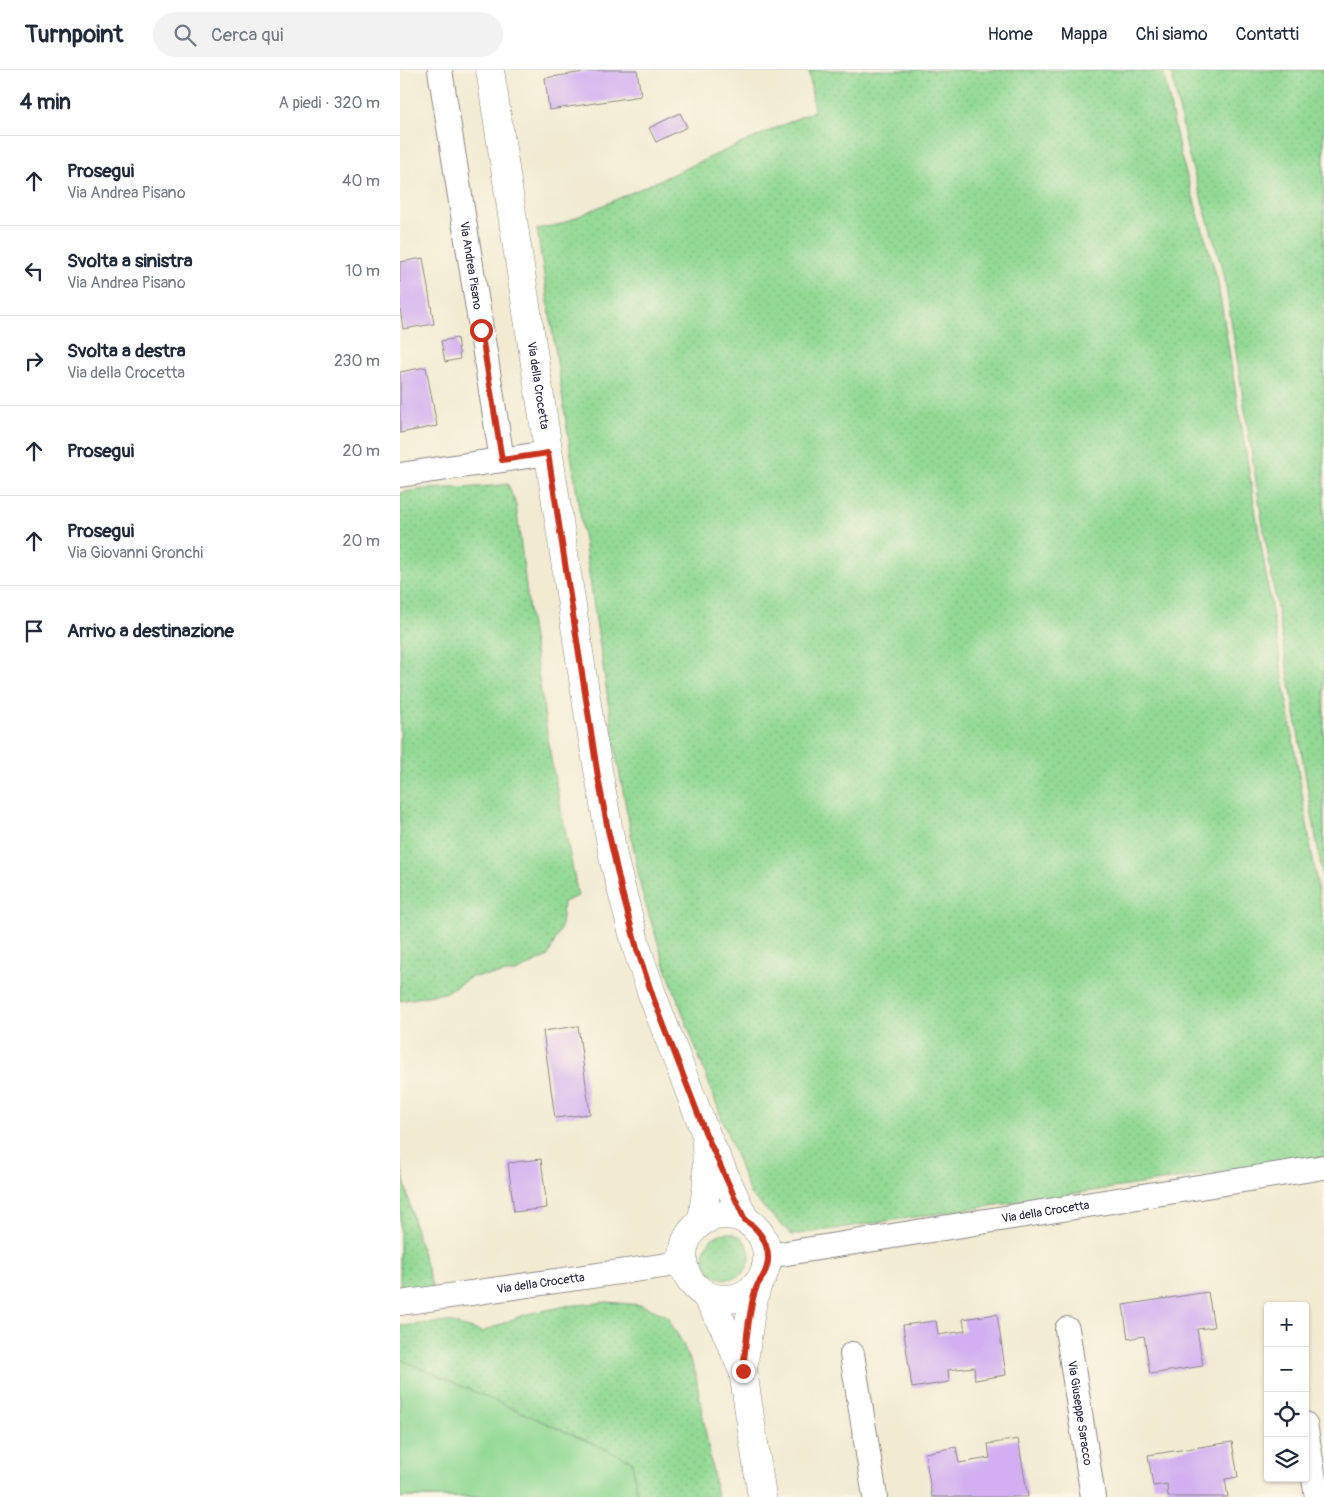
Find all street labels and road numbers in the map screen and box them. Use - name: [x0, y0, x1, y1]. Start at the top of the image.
- street label: Via Andrea Pisano: [456, 220, 485, 311]
- street label: Via della Crocetta: [524, 340, 552, 431]
- street label: Via della Crocetta: [1001, 1198, 1091, 1226]
- street label: Via della Crocetta: [496, 1270, 586, 1297]
- street label: Via Giuseppe Saracco: [1064, 1360, 1095, 1467]

